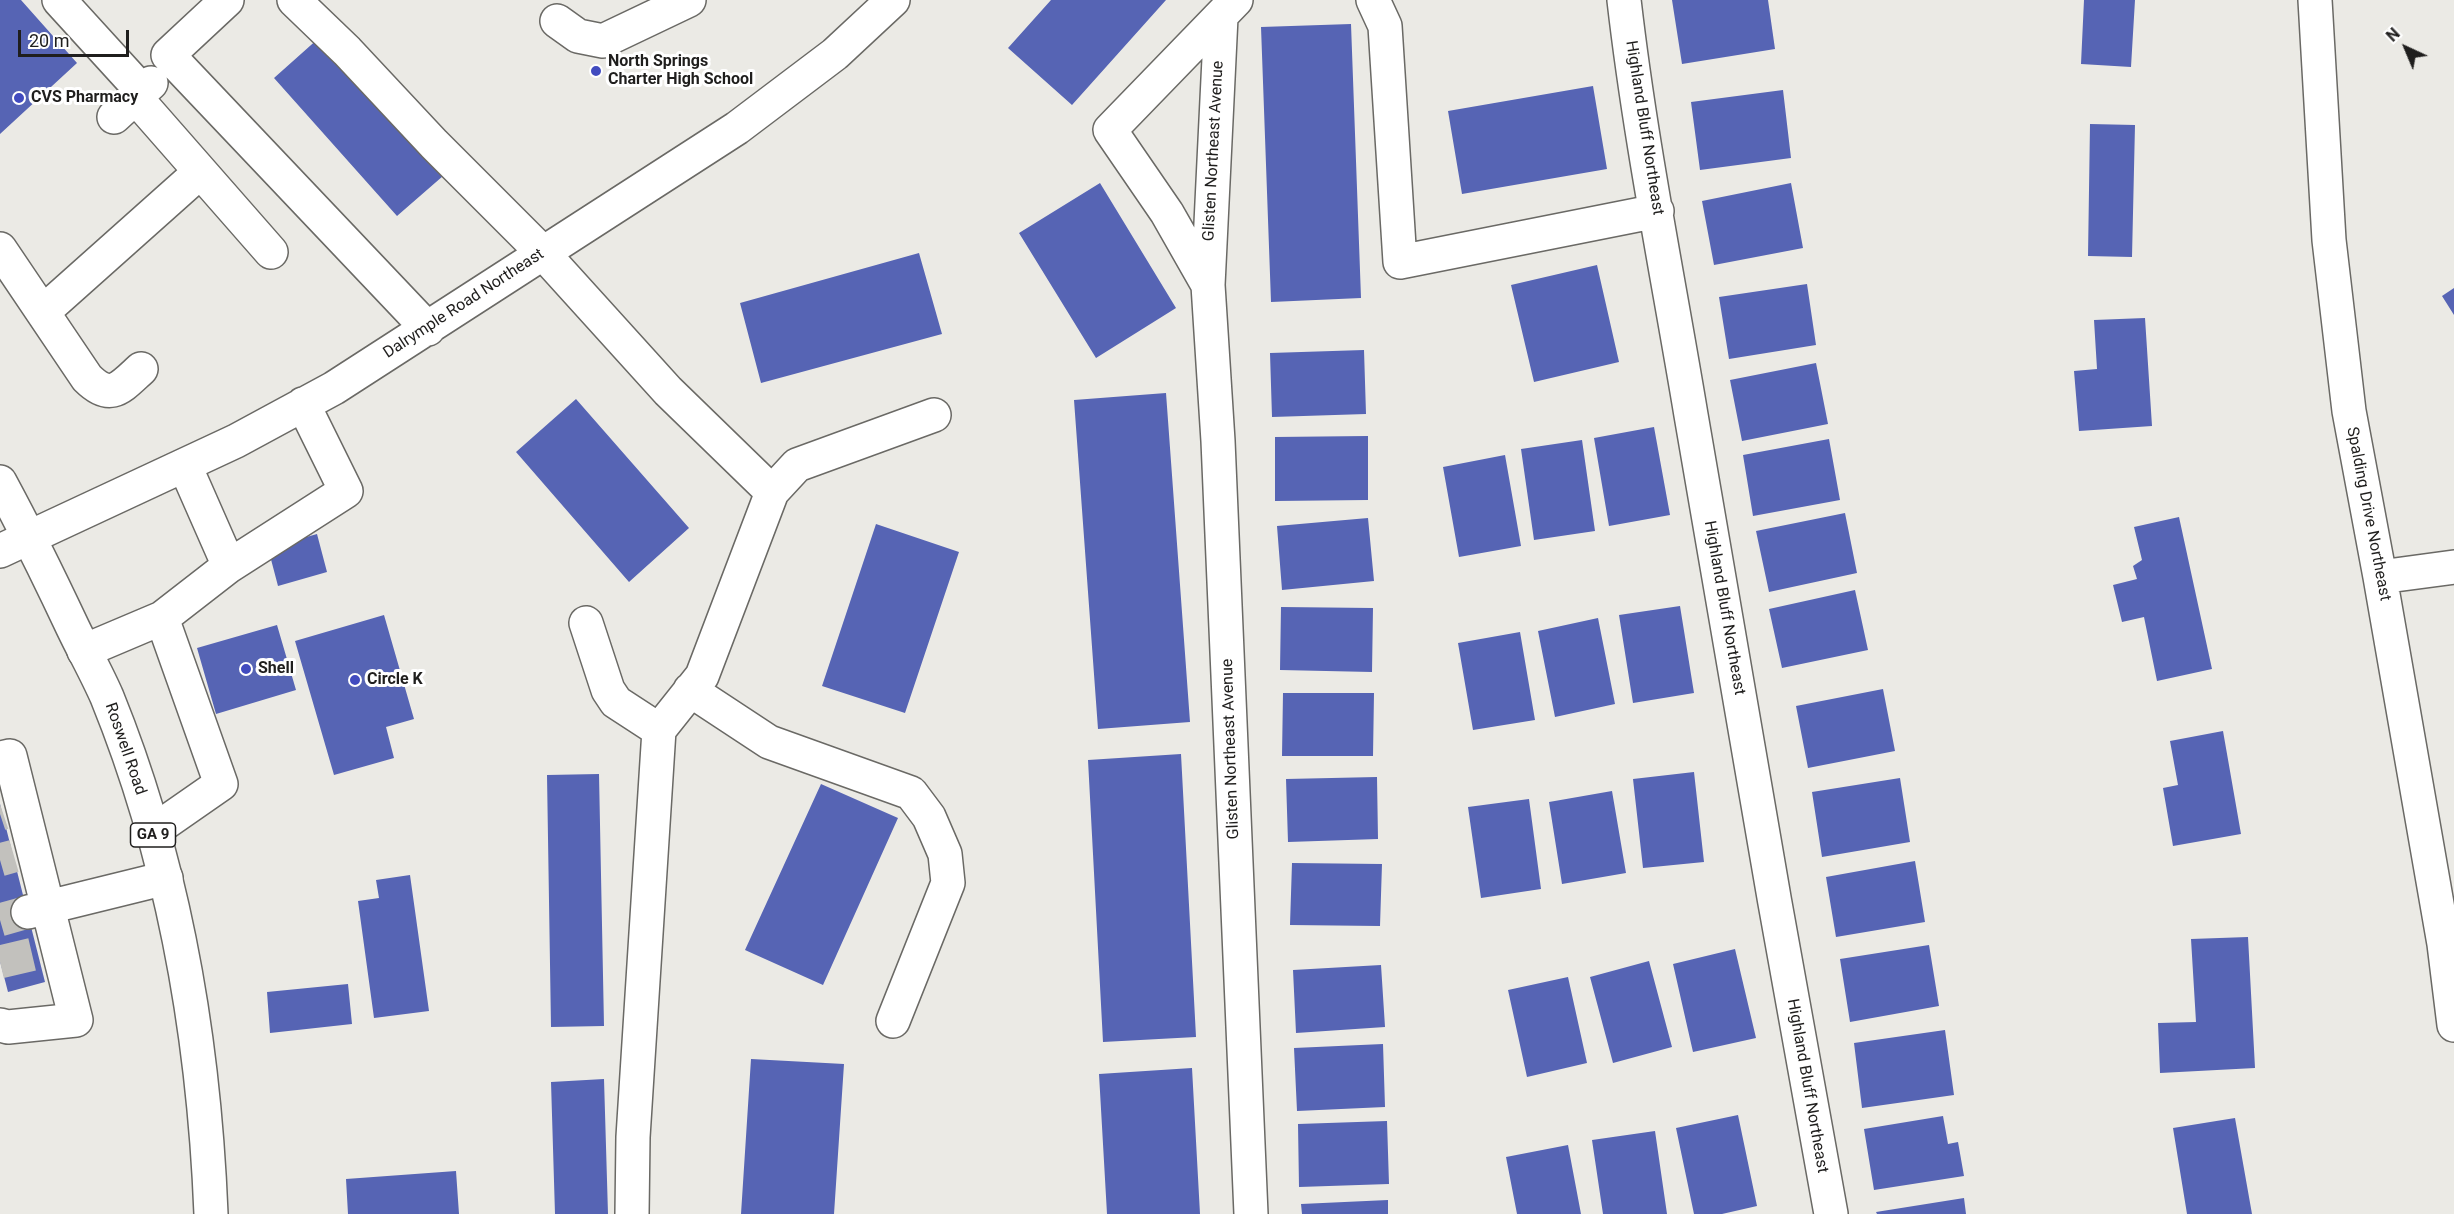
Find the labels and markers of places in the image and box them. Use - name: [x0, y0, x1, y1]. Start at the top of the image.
- place label: North Springs Charter High School: [608, 52, 753, 90]
- marker: North Springs Charter High School: [589, 64, 603, 78]
- place label: CVS Pharmacy: [31, 88, 138, 108]
- marker: CVS Pharmacy: [12, 91, 26, 105]
- place label: Shell: [258, 659, 294, 679]
- marker: Shell: [239, 662, 253, 676]
- place label: Circle K: [367, 670, 423, 690]
- marker: Circle K: [348, 673, 362, 687]

